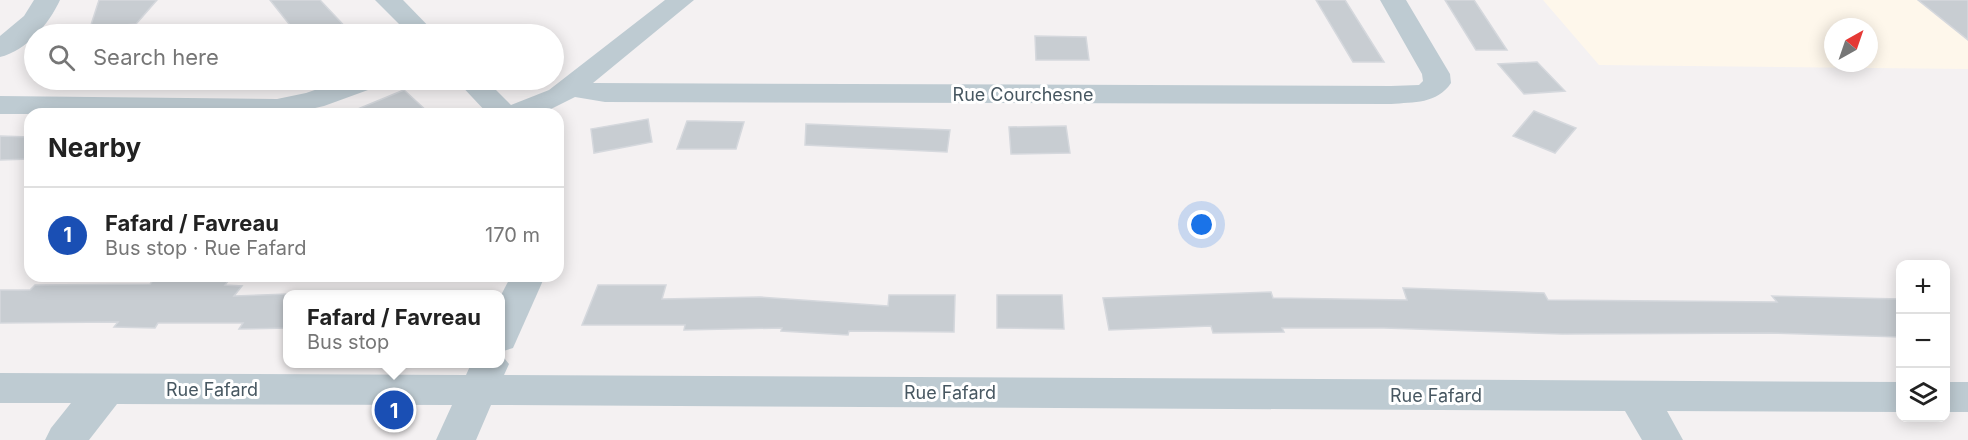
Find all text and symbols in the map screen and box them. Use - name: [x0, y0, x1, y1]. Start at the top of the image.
- north arrow: [1824, 18, 1878, 72]
- search box: [24, 24, 564, 90]
- icon: search: [45, 41, 78, 74]
- text: Search here: [93, 44, 219, 70]
- street label: Rue Courchesne: [953, 84, 1093, 105]
- text: Nearby: [48, 132, 141, 163]
- text: Fafard / Favreau: [105, 210, 279, 236]
- your location: [1187, 210, 1216, 239]
- text: 1: [63, 223, 72, 247]
- text: 170 m: [485, 223, 540, 247]
- text: Bus stop · Rue Fafard: [105, 236, 307, 260]
- map controls: [1896, 260, 1950, 422]
- button: +: [1896, 260, 1950, 314]
- popup: [283, 290, 505, 368]
- text: Fafard / Favreau: [307, 304, 481, 330]
- button: −: [1896, 314, 1950, 368]
- text: Bus stop: [307, 330, 389, 354]
- button: layers: [1896, 368, 1950, 422]
- street label: Rue Fafard: [166, 379, 258, 400]
- street label: Rue Fafard: [904, 382, 996, 403]
- street label: Rue Fafard: [1390, 385, 1482, 406]
- pin: 1: [374, 388, 414, 432]

